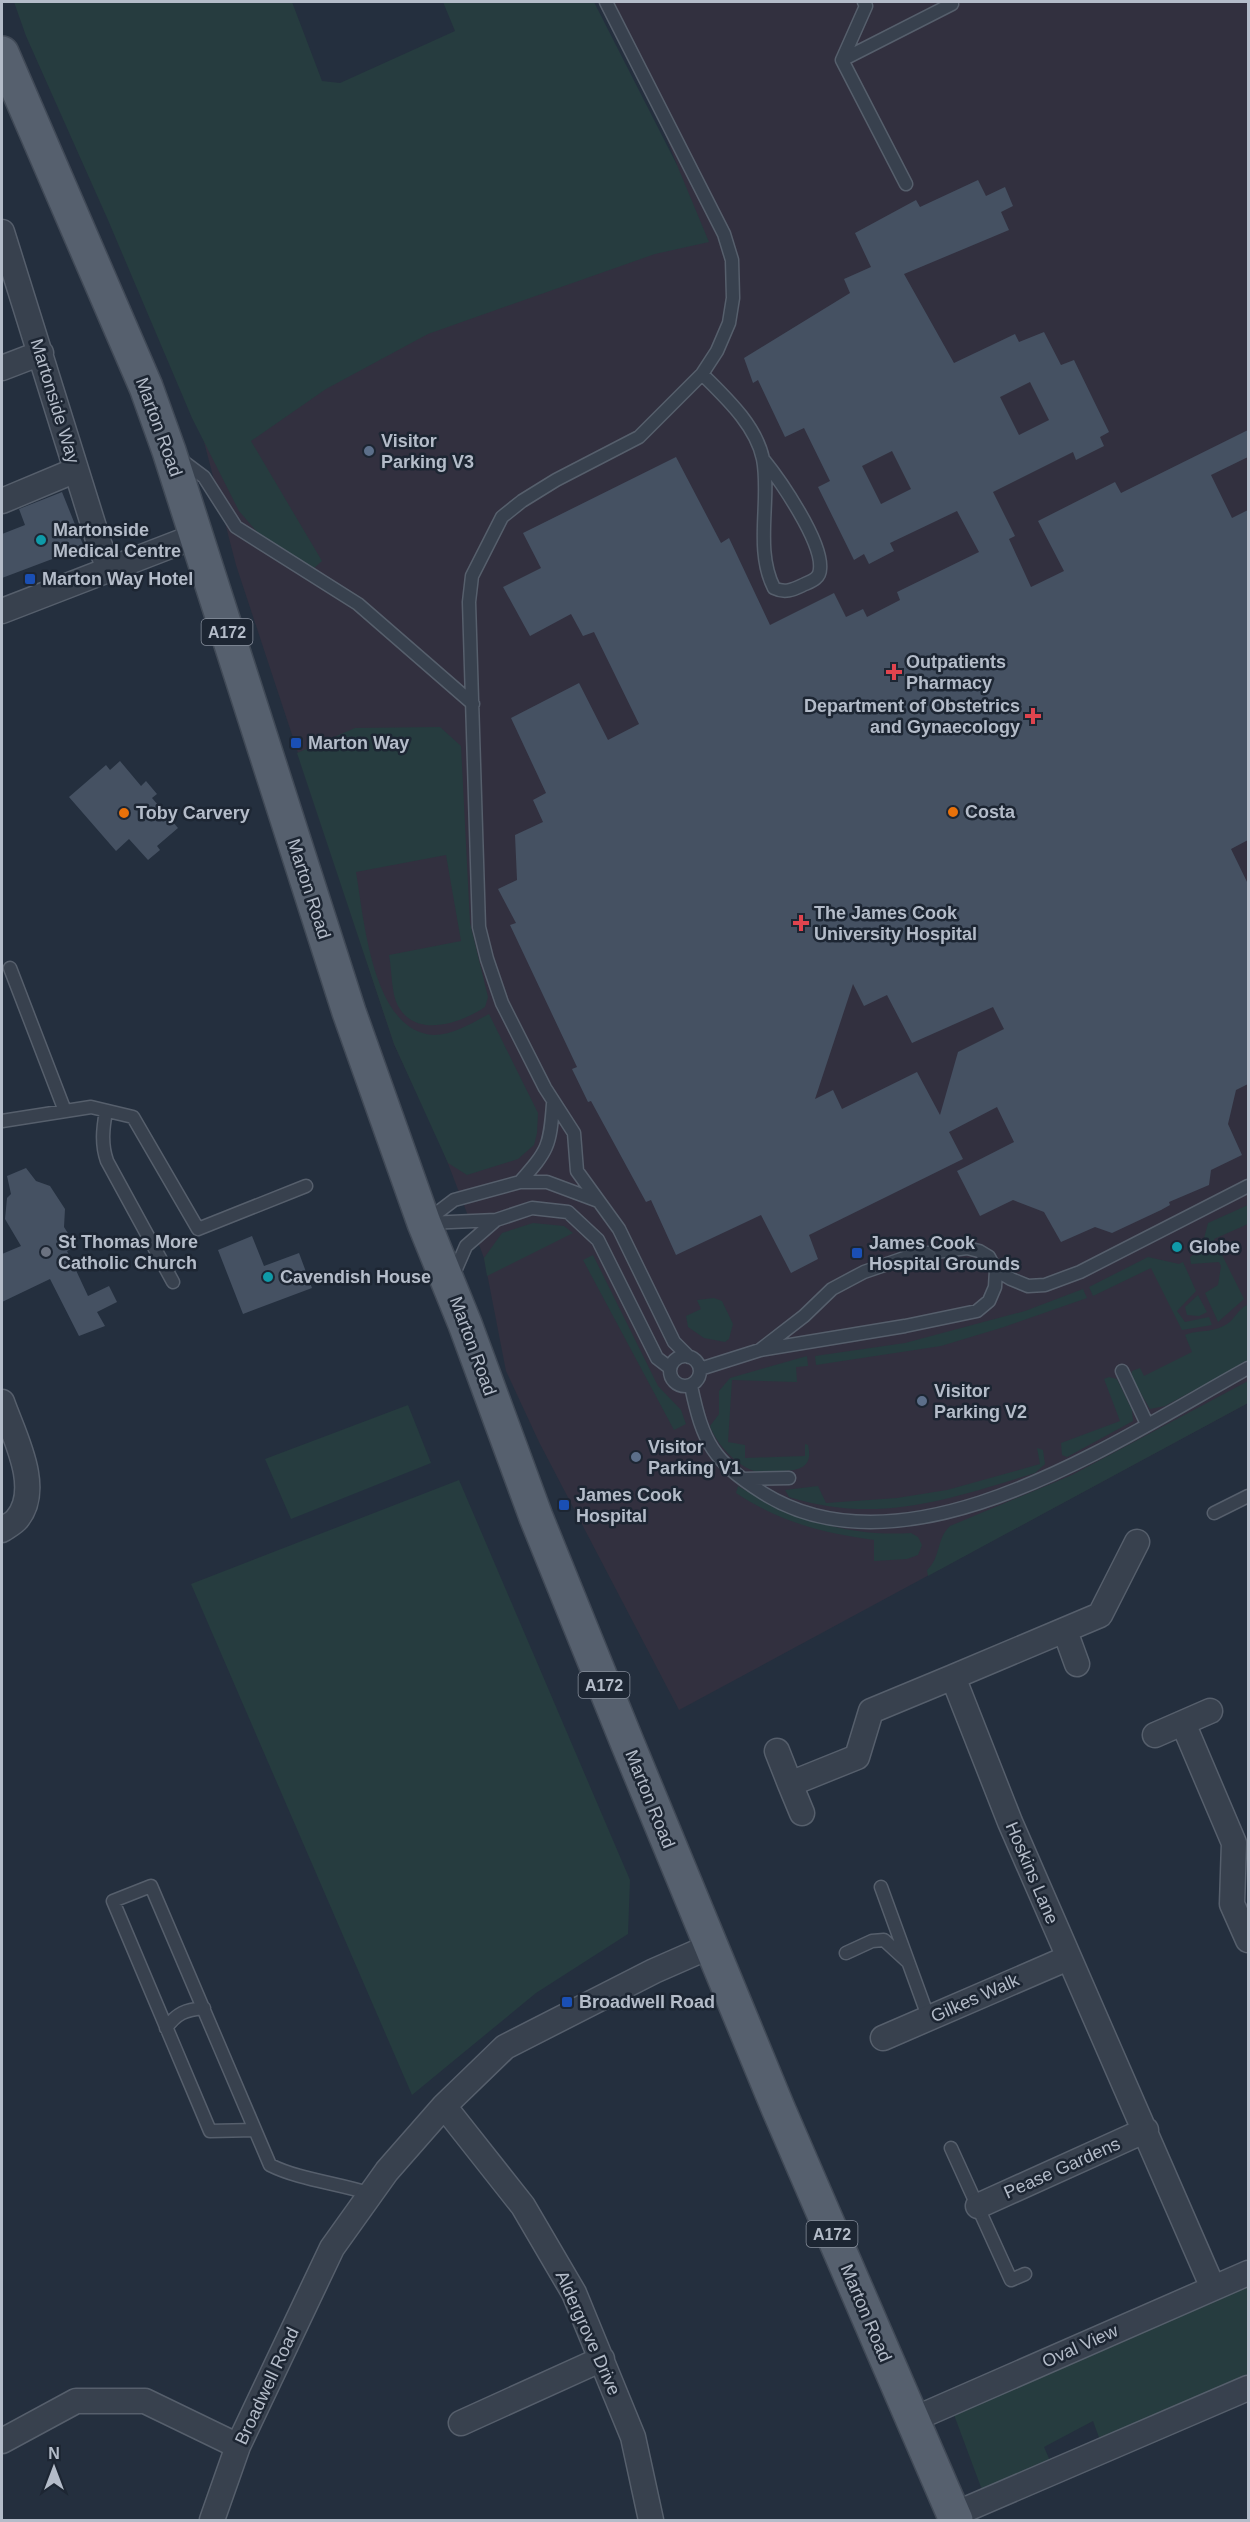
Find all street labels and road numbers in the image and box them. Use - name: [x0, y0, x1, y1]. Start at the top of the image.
- street label: Martonside Way: [27, 336, 83, 466]
- street label: Marton Road: [132, 375, 186, 479]
- road number: A172: [202, 619, 252, 645]
- street label: Marton Road: [283, 836, 335, 942]
- street label: Marton Road: [446, 1294, 500, 1398]
- road number: A172: [578, 1672, 630, 1698]
- street label: Marton Road: [621, 1747, 679, 1851]
- street label: Hoskins Lane: [1001, 1819, 1063, 1927]
- street label: Gilkes Walk: [928, 1969, 1023, 2026]
- street label: Pease Gardens: [1001, 2133, 1123, 2203]
- road number: A172: [806, 2221, 858, 2247]
- street label: Marton Road: [836, 2261, 896, 2365]
- street label: Aldergrove Drive: [552, 2268, 624, 2398]
- street label: Oval View: [1039, 2320, 1122, 2372]
- street label: Broadwell Road: [231, 2324, 303, 2448]

